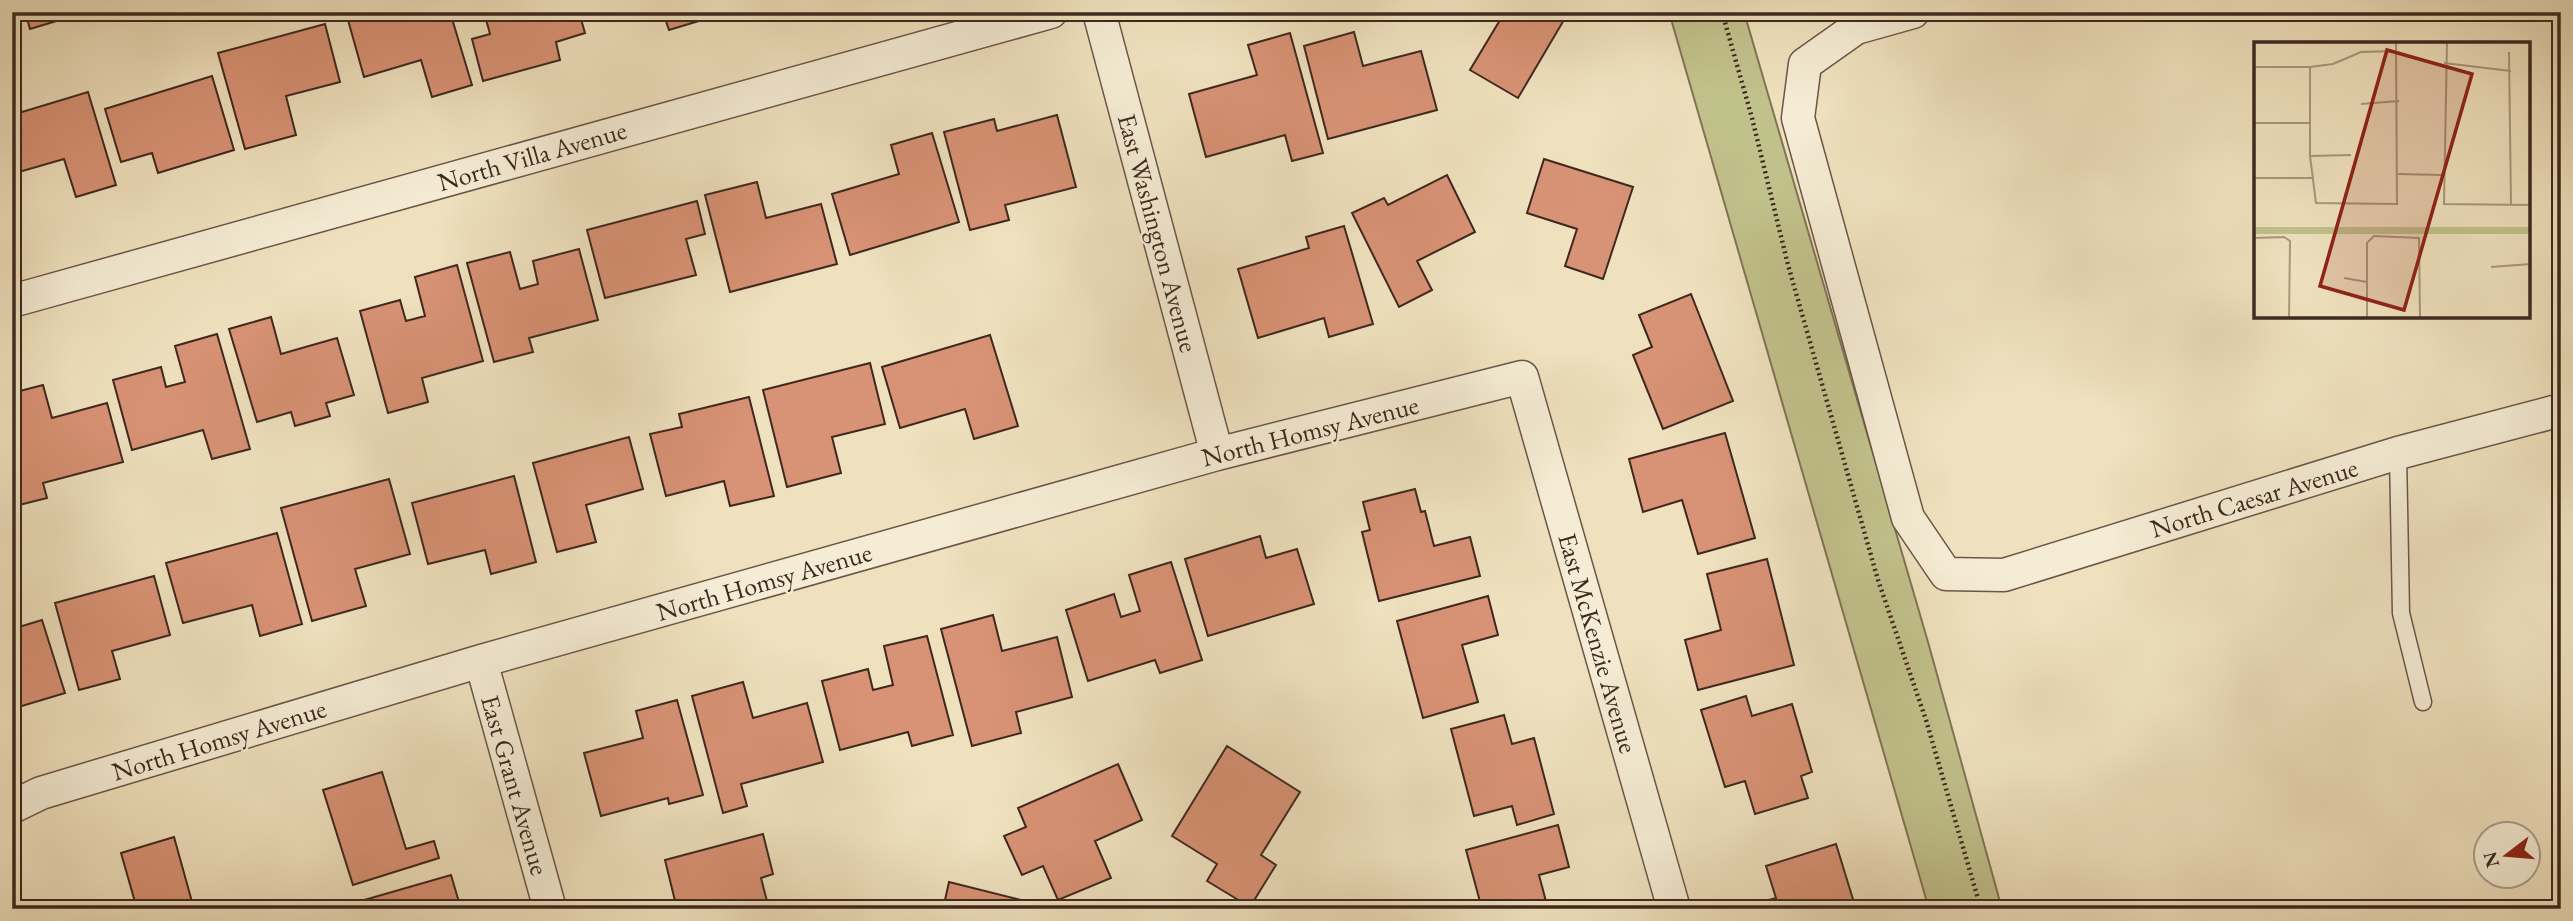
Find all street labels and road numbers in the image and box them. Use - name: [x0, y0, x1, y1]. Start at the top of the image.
- street label: East Washington Avenue: [1110, 110, 1206, 356]
- street label: North Villa Avenue: [434, 113, 630, 199]
- street label: North Homsy Avenue: [1198, 388, 1422, 474]
- street label: North Caesar Avenue: [2146, 450, 2362, 546]
- street label: East McKenzie Avenue: [1550, 529, 1646, 757]
- street label: North Homsy Avenue: [652, 535, 876, 629]
- street label: North Homsy Avenue: [108, 691, 330, 789]
- street label: East Grant Avenue: [473, 691, 557, 879]

